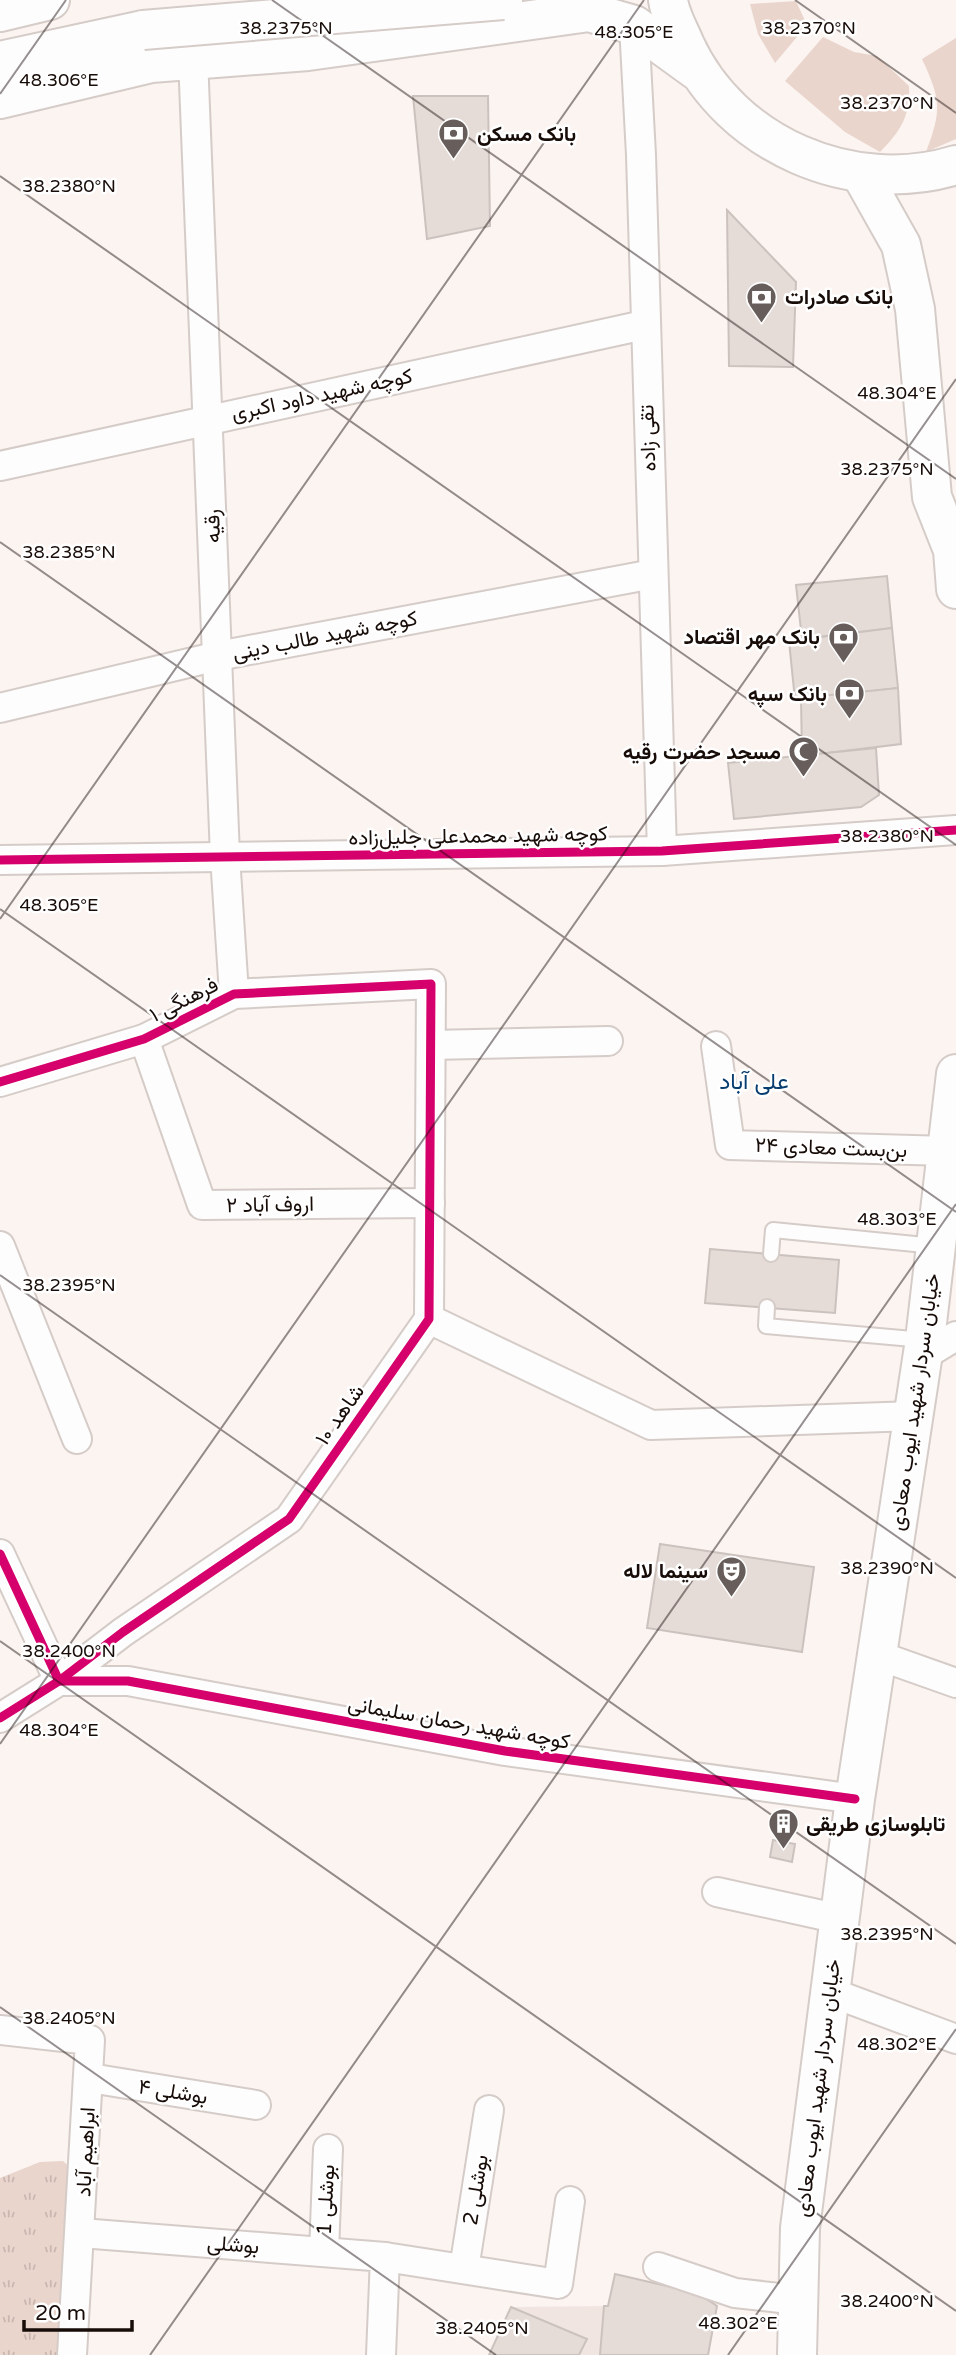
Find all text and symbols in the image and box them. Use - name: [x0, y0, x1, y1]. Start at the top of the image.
- text: 38.2375°N: [239, 17, 333, 39]
- text: 38.2370°N: [762, 17, 856, 39]
- text: 48.305°E: [594, 21, 674, 43]
- text: 48.306°E: [19, 69, 99, 91]
- text: 38.2370°N: [840, 92, 934, 114]
- bank icon: بانک مسکن: [437, 117, 471, 161]
- place label: بانک مسکن: [477, 122, 576, 147]
- text: 38.2380°N: [22, 175, 116, 197]
- bank icon: بانک صادرات: [745, 280, 779, 324]
- place label: بانک صادرات: [785, 285, 893, 310]
- street label: کوچه شهید داود اکبری: [229, 364, 415, 427]
- text: 48.304°E: [857, 382, 937, 404]
- street label: تقی زاده: [634, 404, 662, 472]
- text: 38.2375°N: [840, 458, 934, 480]
- street label: رقیه: [200, 509, 226, 543]
- text: 38.2385°N: [22, 541, 116, 563]
- street label: کوچه شهید طالب دینی: [230, 606, 420, 667]
- bank icon: بانک مهر اقتصاد: [826, 620, 860, 664]
- place label: بانک مهر اقتصاد: [683, 625, 820, 650]
- bank icon: بانک سپه: [833, 677, 867, 721]
- place label: بانک سپه: [748, 682, 827, 708]
- mosque icon: مسجد حضرت رقیه: [787, 735, 821, 779]
- place label: مسجد حضرت رقیه: [623, 740, 781, 765]
- street label: کوچه شهید محمدعلی جلیل‌زاده: [348, 821, 608, 852]
- text: 38.2380°N: [840, 825, 934, 847]
- text: 48.305°E: [19, 894, 99, 916]
- street label: فرهنگی ۱: [146, 972, 222, 1028]
- district label: علی آباد: [719, 1068, 789, 1096]
- street label: بن‌بست معادی ۲۴: [754, 1133, 908, 1163]
- street label: اروف آباد ۲: [226, 1192, 314, 1218]
- text: 48.303°E: [857, 1208, 937, 1230]
- street label: خیابان سردار شهید ایوب معادی: [885, 1272, 945, 1532]
- text: 38.2395°N: [22, 1274, 116, 1296]
- street label: شاهد ۱۰: [310, 1380, 370, 1450]
- theatre icon: سینما لاله: [714, 1554, 748, 1598]
- text: 38.2390°N: [840, 1557, 934, 1579]
- place label: سینما لاله: [623, 1559, 708, 1584]
- text: 38.2400°N: [22, 1640, 116, 1662]
- street label: کوچه شهید رحمان سلیمانی: [346, 1691, 572, 1756]
- text: 48.304°E: [19, 1719, 99, 1741]
- building icon: تابلوسازی طریقی: [766, 1807, 800, 1851]
- place label: تابلوسازی طریقی: [806, 1812, 946, 1837]
- text: 38.2395°N: [840, 1923, 934, 1945]
- street label: خیابان سردار شهید ایوب معادی: [790, 1958, 846, 2218]
- text: 38.2405°N: [22, 2007, 116, 2029]
- text: 48.302°E: [857, 2033, 937, 2055]
- street label: بوشلی ۴: [137, 2074, 209, 2110]
- street label: ابراهیم آباد: [71, 2106, 102, 2198]
- street label: بوشلی 2: [458, 2153, 494, 2227]
- street label: بوشلی 1: [312, 2164, 340, 2236]
- street label: بوشلی: [206, 2231, 260, 2259]
- scale bar: [24, 2288, 133, 2332]
- text: 38.2400°N: [840, 2290, 934, 2312]
- text: 20 m: [35, 2301, 86, 2326]
- text: 48.302°E: [698, 2312, 778, 2334]
- text: 38.2405°N: [435, 2317, 529, 2339]

